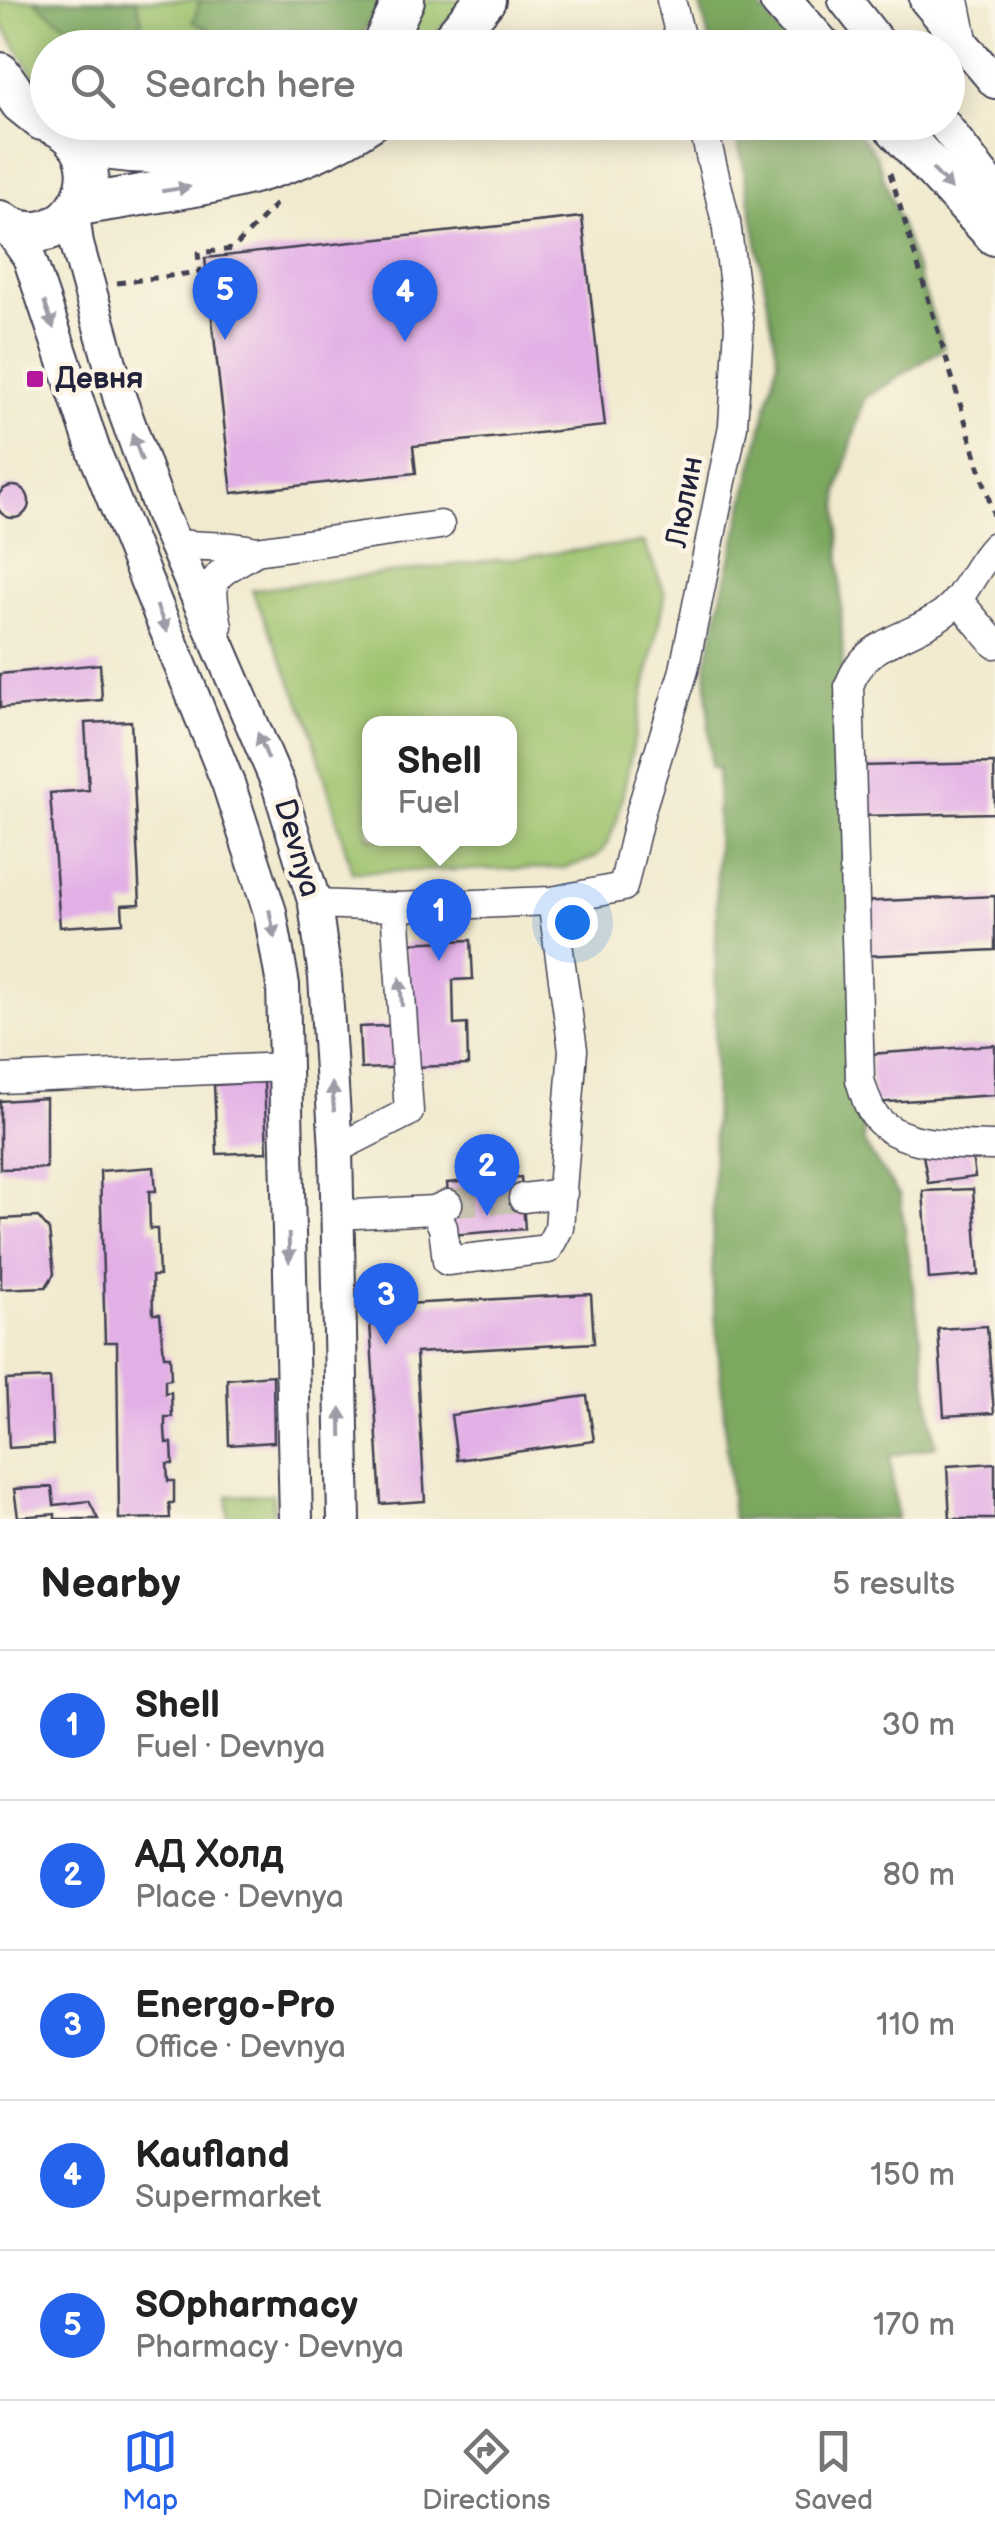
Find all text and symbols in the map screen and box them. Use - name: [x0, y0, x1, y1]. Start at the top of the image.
- search box: [30, 30, 965, 140]
- icon: search: [65, 58, 120, 113]
- text: Search here: [145, 63, 356, 108]
- one-way arrow: [930, 166, 953, 190]
- one-way arrow: [161, 181, 193, 196]
- pin: 5: [192, 258, 258, 340]
- pin: 4: [372, 260, 438, 342]
- one-way arrow: [42, 300, 57, 330]
- place label: Девня: [55, 361, 144, 397]
- marker: Девня: [24, 368, 46, 390]
- one-way arrow: [129, 431, 144, 461]
- street label: Люлин: [658, 453, 711, 552]
- one-way arrow: [154, 604, 170, 634]
- popup: [362, 716, 517, 846]
- one-way arrow: [255, 731, 271, 761]
- text: Shell: [397, 739, 482, 784]
- text: Fuel: [397, 784, 460, 823]
- street label: Devnya: [266, 795, 328, 901]
- pin: 1: [406, 878, 472, 961]
- your location: [547, 897, 598, 948]
- one-way arrow: [265, 909, 281, 940]
- one-way arrow: [392, 975, 408, 1007]
- one-way arrow: [325, 1080, 341, 1112]
- pin: 2: [454, 1134, 520, 1216]
- one-way arrow: [282, 1233, 298, 1265]
- pin: 3: [354, 1262, 418, 1345]
- one-way arrow: [333, 1405, 349, 1437]
- text: Nearby: [40, 1559, 180, 1610]
- text: 5 results: [832, 1565, 955, 1604]
- text: Shell: [135, 1683, 220, 1728]
- text: 1: [66, 1706, 79, 1745]
- text: 30 m: [881, 1706, 955, 1745]
- text: Fuel · Devnya: [135, 1728, 325, 1767]
- text: АД Холд: [135, 1833, 283, 1878]
- text: 2: [63, 1856, 82, 1895]
- text: 80 m: [882, 1856, 955, 1895]
- text: Place · Devnya: [135, 1878, 344, 1917]
- text: Energo-Pro: [135, 1983, 335, 2028]
- text: 3: [63, 2006, 82, 2045]
- text: 110 m: [876, 2006, 955, 2045]
- text: Office · Devnya: [135, 2028, 346, 2067]
- text: Kaufland: [135, 2133, 290, 2178]
- text: 4: [63, 2156, 82, 2195]
- text: 150 m: [870, 2156, 955, 2195]
- text: Supermarket: [135, 2178, 321, 2217]
- text: SOpharmacy: [135, 2283, 358, 2328]
- text: 5: [63, 2306, 82, 2345]
- text: 170 m: [873, 2306, 955, 2345]
- text: Pharmacy · Devnya: [135, 2328, 404, 2367]
- tab: Map: [122, 2424, 178, 2517]
- tab: Directions: [422, 2424, 551, 2517]
- tab: Saved: [795, 2424, 873, 2517]

